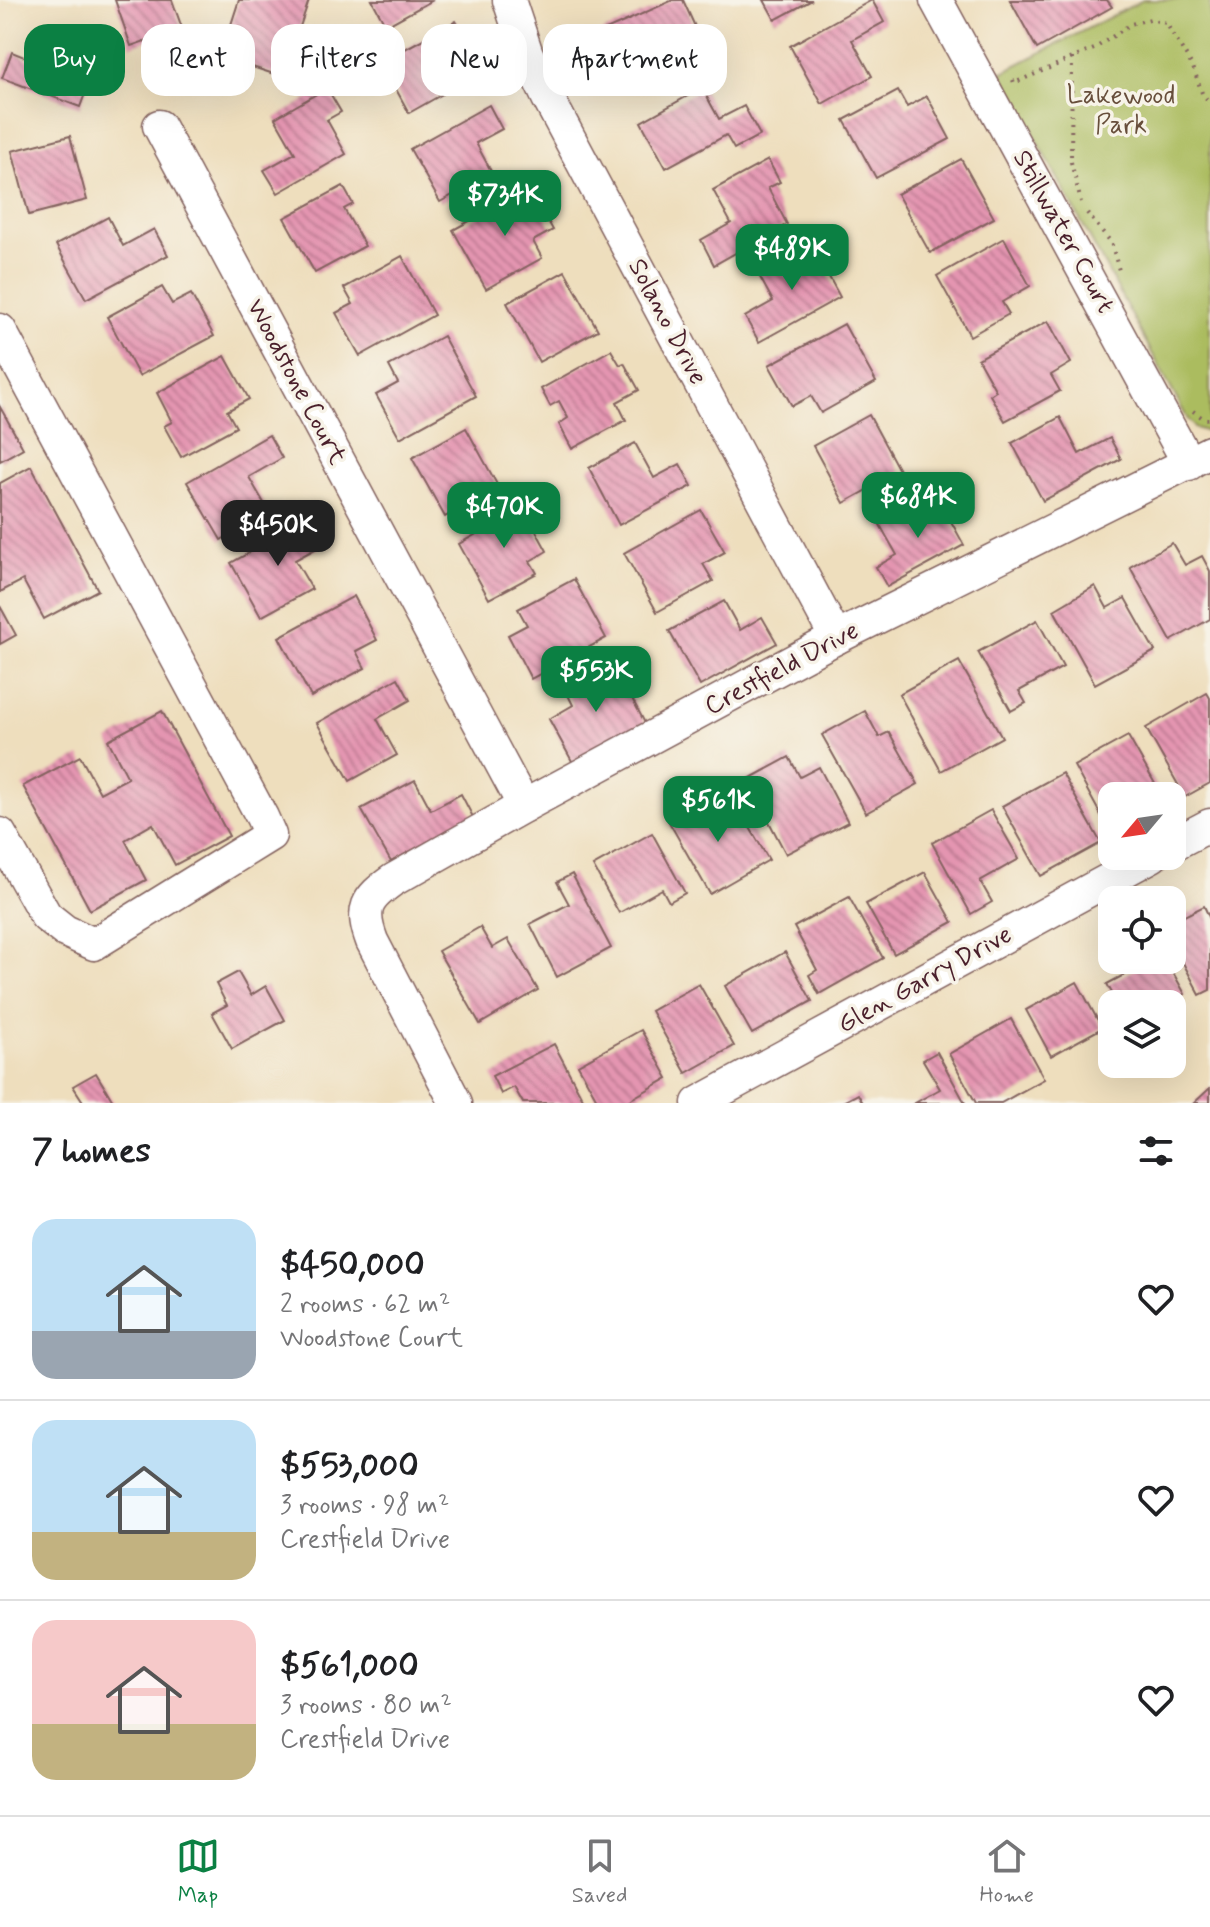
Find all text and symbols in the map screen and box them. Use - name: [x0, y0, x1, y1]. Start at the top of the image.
- chip: Buy: [24, 24, 125, 96]
- chip: Rent: [141, 24, 255, 96]
- chip: Filters: [271, 24, 405, 96]
- chip: New: [421, 24, 527, 96]
- chip: Apartment: [543, 24, 727, 96]
- park label: Lakewood Park: [1067, 79, 1175, 143]
- street label: Stillwater Court: [1004, 144, 1122, 320]
- pin: $734K: [449, 170, 561, 238]
- text: $734K: [467, 179, 543, 213]
- pin: $489K: [736, 224, 848, 292]
- text: $489K: [754, 233, 830, 267]
- street label: Solano Drive: [620, 253, 714, 391]
- street label: Woodstone Court: [238, 293, 354, 471]
- pin: $684K: [862, 472, 974, 540]
- text: $684K: [880, 481, 956, 515]
- pin: $470K: [448, 482, 560, 550]
- text: $470K: [465, 491, 543, 525]
- pin: $450K: [222, 500, 334, 568]
- text: $450K: [239, 509, 317, 543]
- street label: Crestfield Drive: [699, 614, 865, 724]
- pin: $553K: [540, 646, 652, 714]
- text: $553K: [559, 655, 633, 689]
- pin: $561K: [662, 776, 774, 844]
- north arrow: [1098, 782, 1186, 870]
- map controls: [1098, 782, 1186, 1078]
- text: $561K: [681, 785, 755, 819]
- button: locate: [1098, 886, 1186, 974]
- street label: Glen Garry Drive: [832, 918, 1018, 1042]
- button: layers: [1098, 990, 1186, 1078]
- text: 7 homes: [32, 1129, 151, 1174]
- icon: filters: [1134, 1129, 1178, 1173]
- text: $450,000: [280, 1243, 425, 1288]
- icon: home: [96, 1251, 192, 1347]
- icon: heart: [1134, 1277, 1178, 1321]
- text: 2 rooms · 62 m²: [280, 1288, 450, 1322]
- text: Woodstone Court: [280, 1322, 463, 1356]
- text: $553,000: [280, 1444, 419, 1489]
- icon: home: [96, 1452, 192, 1548]
- icon: heart: [1134, 1478, 1178, 1522]
- text: 3 rooms · 98 m²: [280, 1489, 449, 1523]
- text: Crestfield Drive: [280, 1523, 450, 1557]
- text: $561,000: [280, 1644, 419, 1689]
- icon: home: [96, 1652, 192, 1748]
- icon: heart: [1134, 1678, 1178, 1722]
- text: 3 rooms · 80 m²: [280, 1689, 452, 1723]
- text: Crestfield Drive: [280, 1723, 450, 1757]
- tab: Map: [176, 1834, 220, 1910]
- tab: Saved: [572, 1834, 627, 1910]
- tab: Home: [979, 1834, 1034, 1910]

